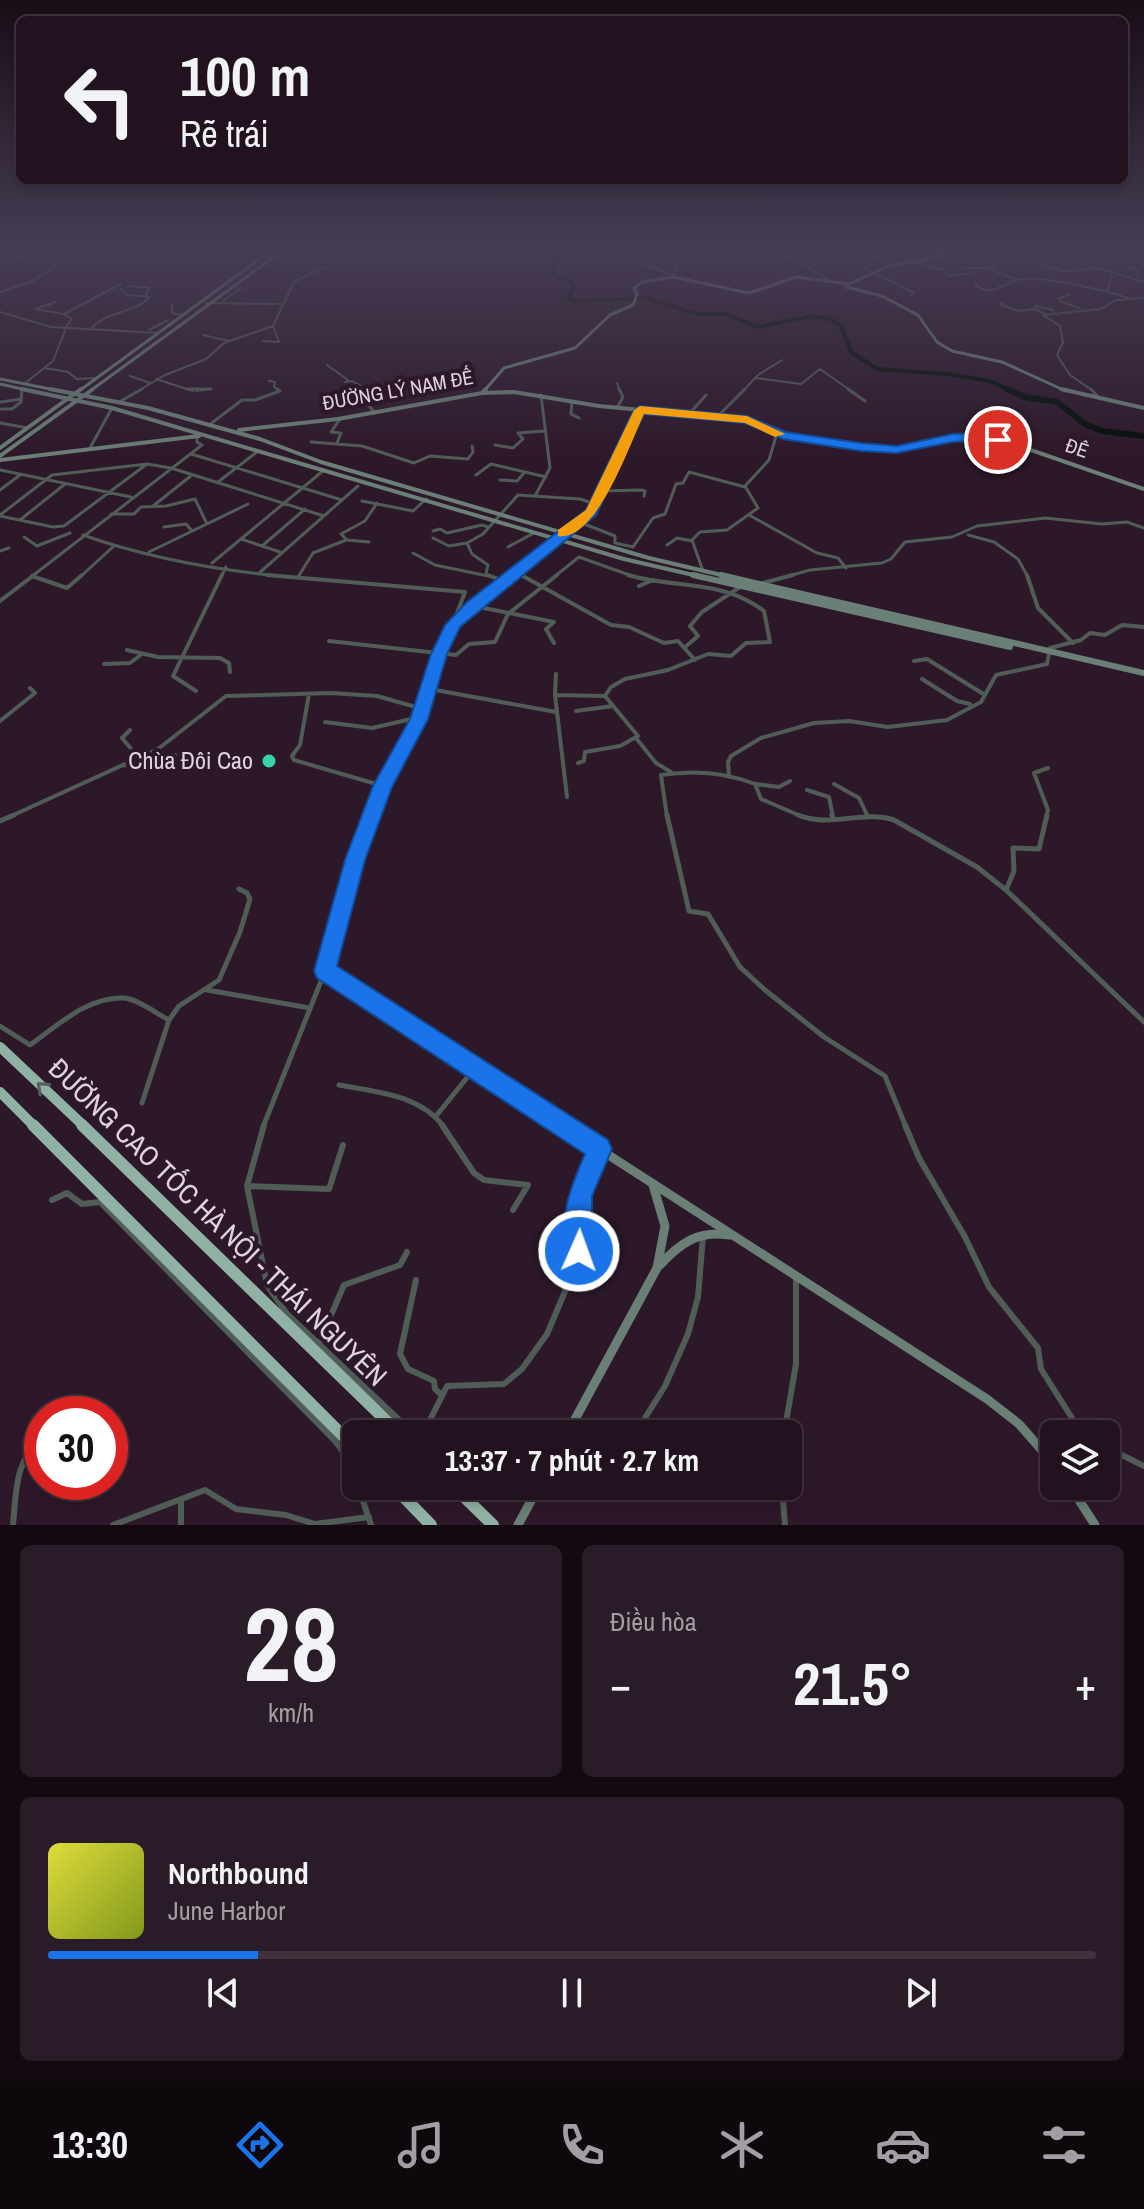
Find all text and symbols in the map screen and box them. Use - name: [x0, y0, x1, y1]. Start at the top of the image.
- text: 100 m: [180, 38, 310, 113]
- icon: left: [48, 48, 152, 152]
- text: Rẽ trái: [180, 110, 269, 158]
- street label: ĐƯỜNG LÝ NAM ĐẾ: [320, 363, 475, 416]
- pin: [964, 406, 1032, 474]
- icon: arrive: [976, 418, 1020, 462]
- street label: ĐÊ: [1062, 431, 1092, 464]
- place label: Chùa Đôi Cao: [128, 744, 253, 776]
- marker: Chùa Đôi Cao: [260, 752, 278, 770]
- street label: ĐƯỜNG CAO TỐC HÀ NỘI - THÁI NGUYÊN: [40, 1050, 396, 1394]
- one-way arrow: [37, 1083, 52, 1097]
- position arrow: [537, 1209, 621, 1293]
- speed limit sign: 30: [24, 1396, 128, 1500]
- map controls: [1040, 1420, 1120, 1500]
- button: layers: [1040, 1420, 1120, 1500]
- text: 13:37 · 7 phút · 2.7 km: [445, 1440, 699, 1480]
- text: 28: [244, 1573, 338, 1713]
- text: Điều hòa: [610, 1604, 697, 1639]
- text: 21.5°: [793, 1643, 913, 1724]
- text: −: [610, 1654, 631, 1714]
- text: +: [1075, 1654, 1096, 1714]
- text: km/h: [268, 1695, 314, 1730]
- text: Northbound: [168, 1853, 309, 1893]
- text: June Harbor: [168, 1893, 285, 1928]
- icon: previous: [201, 1971, 245, 2015]
- icon: pause: [550, 1971, 594, 2015]
- icon: next: [899, 1971, 943, 2015]
- icon: directions: [232, 2117, 288, 2173]
- icon: music: [393, 2117, 449, 2173]
- icon: phone: [554, 2117, 610, 2173]
- icon: climate: [714, 2117, 770, 2173]
- icon: car: [875, 2117, 931, 2173]
- icon: filters: [1036, 2117, 1092, 2173]
- text: 13:30: [52, 2121, 128, 2169]

